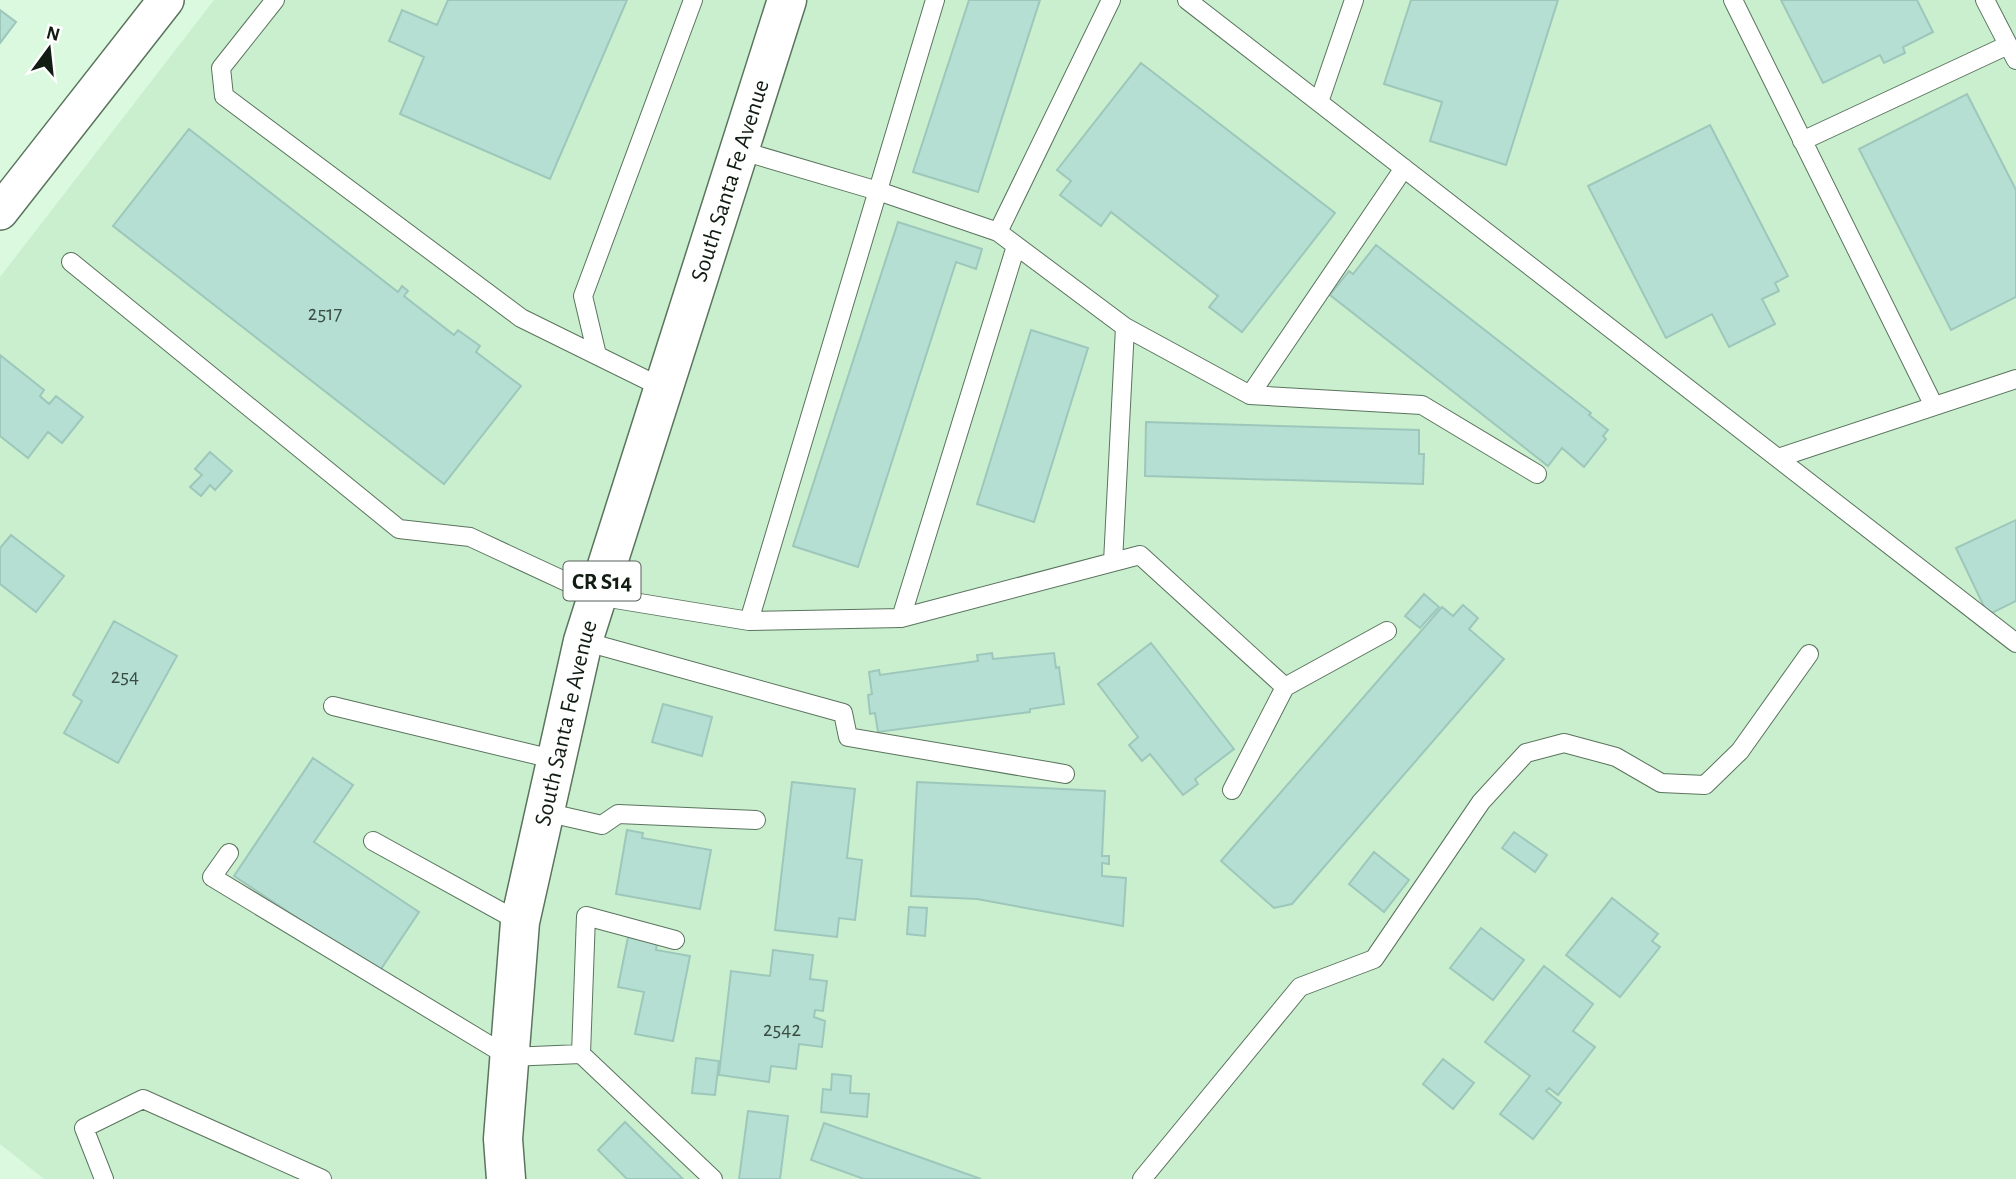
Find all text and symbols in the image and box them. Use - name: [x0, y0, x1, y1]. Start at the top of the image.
- north arrow: [14, 14, 84, 84]
- text: N: [44, 23, 62, 45]
- street label: South Santa Fe Avenue: [687, 77, 774, 285]
- house number: 2517: [308, 303, 342, 324]
- road number: CR S14: [564, 562, 640, 600]
- street label: South Santa Fe Avenue: [531, 617, 602, 828]
- house number: 254: [111, 666, 139, 687]
- house number: 2542: [763, 1019, 801, 1040]

